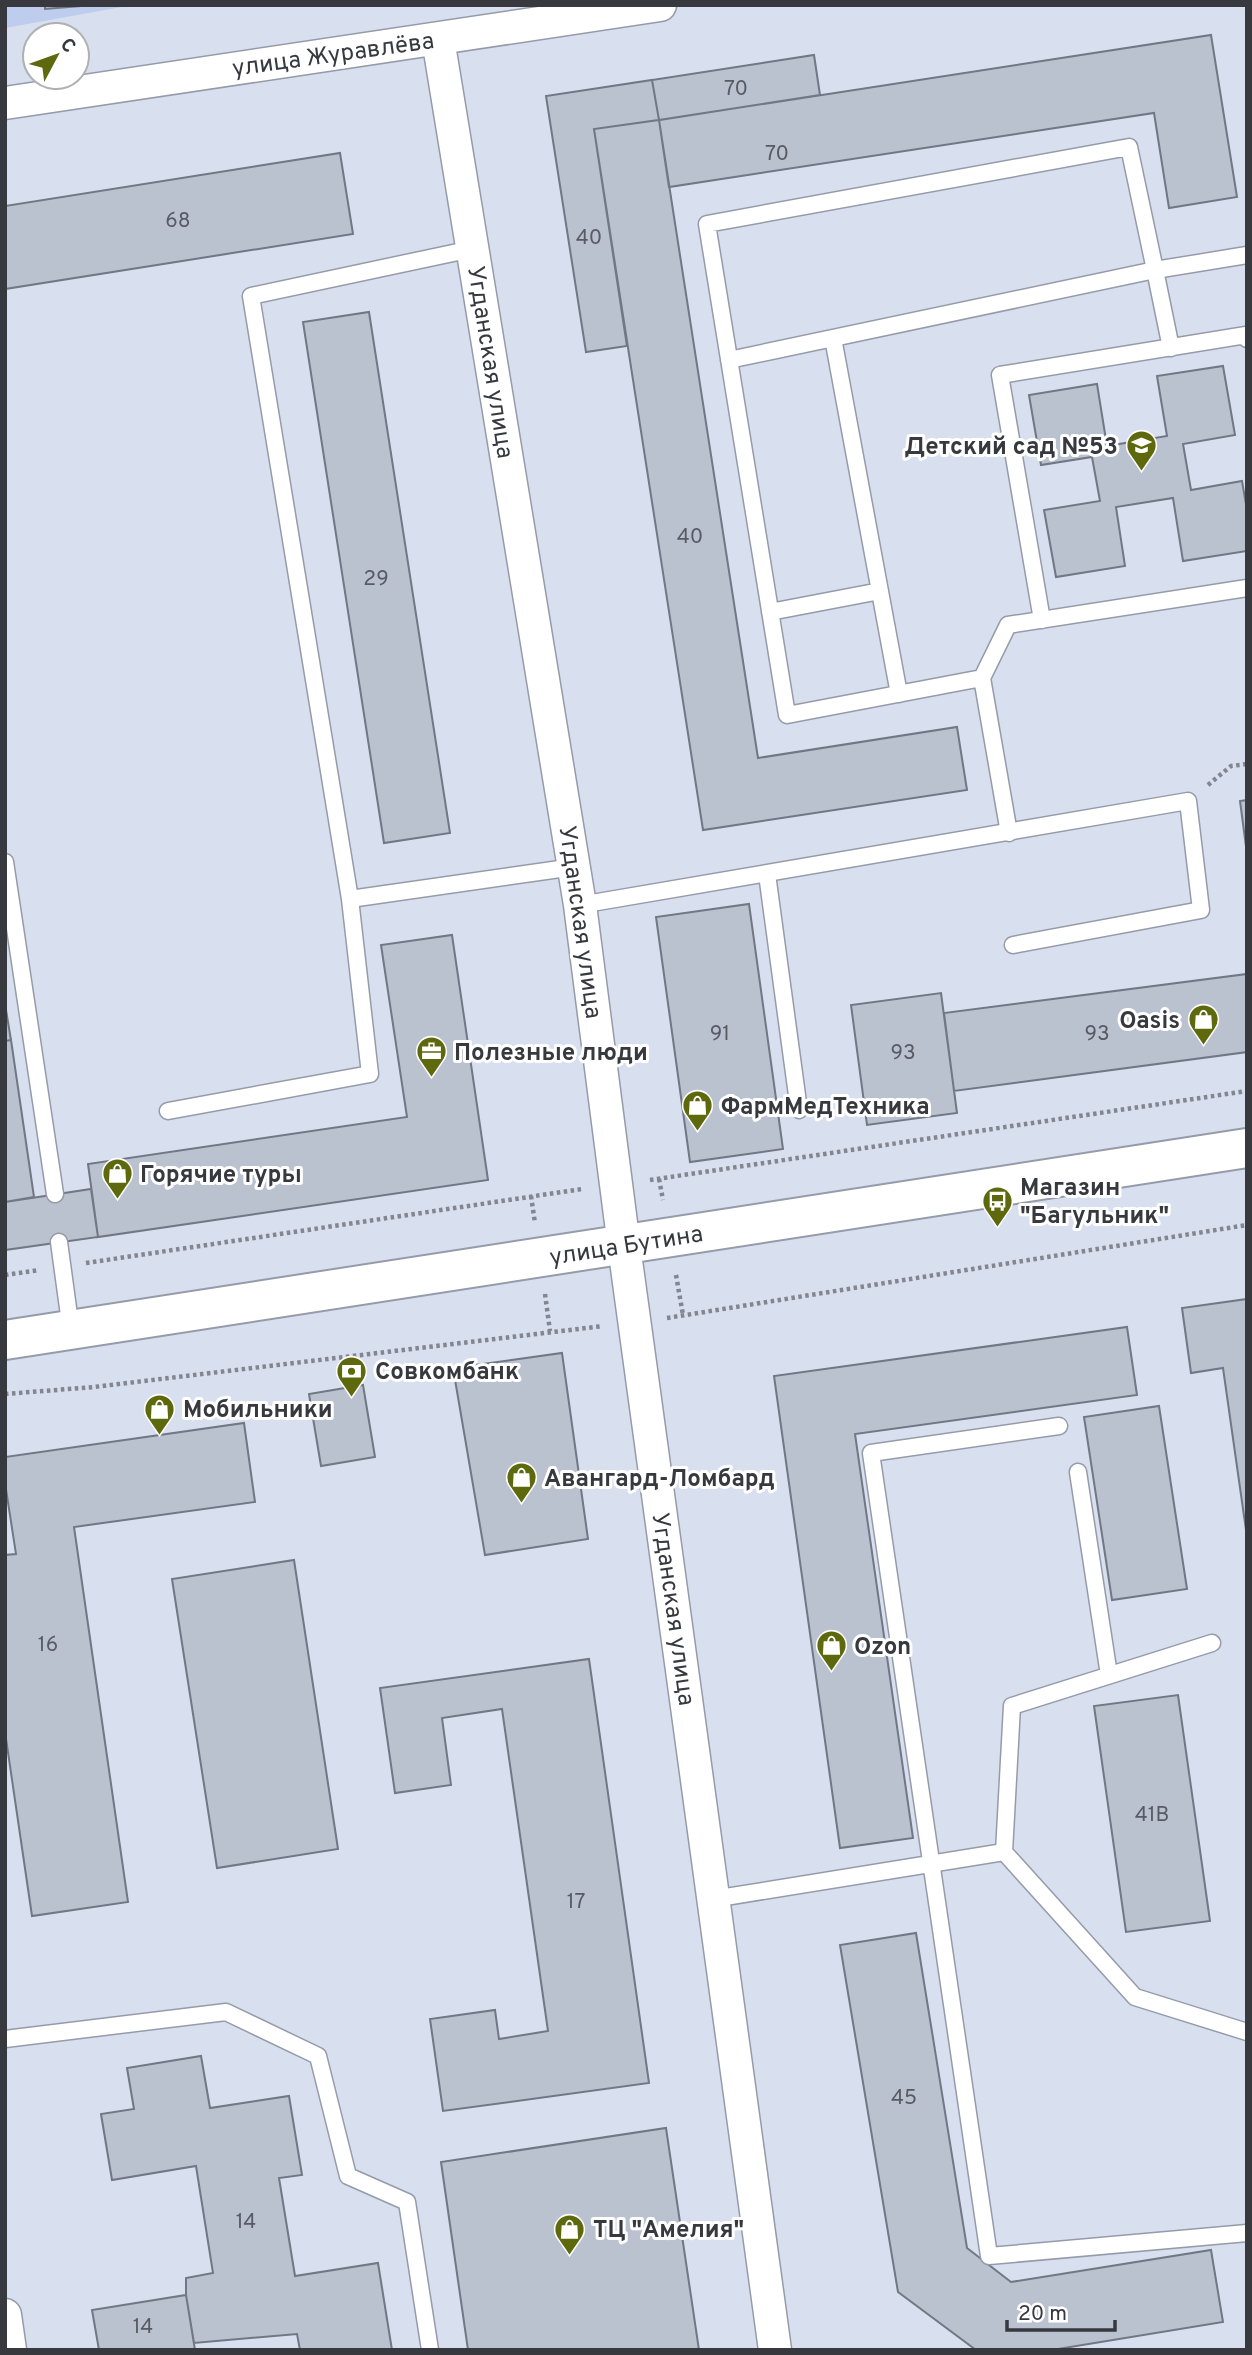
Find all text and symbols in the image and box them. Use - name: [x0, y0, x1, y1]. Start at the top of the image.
- north arrow: [21, 21, 91, 91]
- street label: улица Журавлёва: [230, 27, 436, 85]
- text: С: [54, 34, 80, 59]
- house number: 70: [724, 76, 748, 103]
- house number: 70: [765, 141, 789, 168]
- house number: 68: [165, 208, 191, 235]
- house number: 40: [576, 225, 602, 252]
- street label: Угданская улица: [459, 264, 519, 461]
- school or university icon: Детский сад №53: [1124, 429, 1158, 473]
- place label: Детский сад №53: [905, 433, 1118, 463]
- house number: 40: [677, 524, 703, 551]
- house number: 29: [363, 566, 389, 593]
- street label: Угданская улица: [551, 824, 607, 1021]
- shop icon: Oasis: [1186, 1003, 1220, 1047]
- place label: Oasis: [1119, 1007, 1180, 1037]
- house number: 91: [710, 1021, 730, 1048]
- house number: 93: [1084, 1021, 1110, 1048]
- office icon: Полезные люди: [414, 1035, 448, 1079]
- place label: Полезные люди: [454, 1039, 648, 1069]
- house number: 93: [890, 1040, 916, 1067]
- shop icon: ФармМедТехника: [681, 1089, 715, 1133]
- place label: ФармМедТехника: [721, 1093, 930, 1123]
- shop icon: Горячие туры: [100, 1157, 134, 1201]
- place label: Горячие туры: [140, 1161, 302, 1191]
- place label: Магазин "Багульник": [1020, 1174, 1169, 1232]
- bus stop icon: Магазин "Багульник": [980, 1184, 1014, 1228]
- street label: улица Бутина: [547, 1220, 705, 1274]
- bank icon: Совкомбанк: [335, 1354, 369, 1398]
- place label: Совкомбанк: [375, 1358, 519, 1388]
- shop icon: Мобильники: [143, 1392, 177, 1436]
- place label: Мобильники: [183, 1396, 333, 1426]
- shop icon: Авангард-Ломбард: [504, 1461, 538, 1505]
- place label: Авангард-Ломбард: [544, 1465, 775, 1495]
- street label: Угданская улица: [644, 1511, 700, 1708]
- shop icon: Ozon: [814, 1629, 848, 1673]
- house number: 16: [38, 1632, 58, 1659]
- place label: Ozon: [854, 1633, 911, 1663]
- house number: 41В: [1135, 1802, 1169, 1829]
- house number: 17: [567, 1889, 585, 1916]
- house number: 45: [891, 2085, 917, 2112]
- house number: 14: [236, 2209, 256, 2236]
- shop icon: ТЦ "Амелия": [553, 2212, 587, 2256]
- place label: ТЦ "Амелия": [593, 2216, 744, 2246]
- scale bar: [1007, 2288, 1116, 2332]
- text: 20 m: [1018, 2301, 1067, 2328]
- house number: 14: [133, 2314, 153, 2341]

